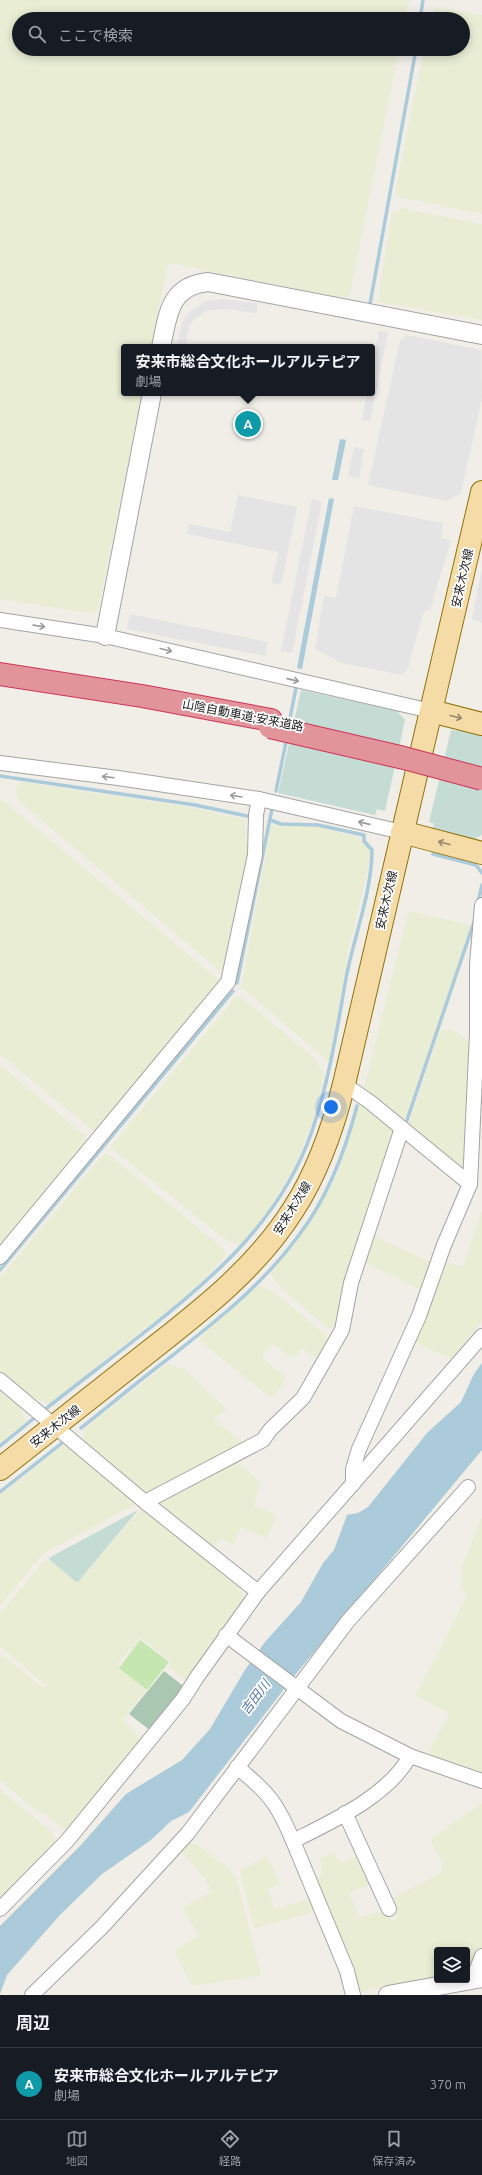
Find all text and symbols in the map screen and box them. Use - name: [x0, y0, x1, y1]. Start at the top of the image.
- search box: [12, 12, 470, 56]
- icon: search: [26, 23, 48, 45]
- text: ここで検索: [58, 27, 133, 44]
- popup: [121, 344, 375, 396]
- text: 安来市総合文化ホールアルテピア: [136, 353, 360, 370]
- text: 劇場: [136, 374, 162, 388]
- pin: A: [235, 409, 261, 439]
- street label: 安来木次線: [449, 547, 475, 609]
- one-way arrow: [32, 622, 45, 630]
- one-way arrow: [160, 646, 173, 654]
- one-way arrow: [286, 676, 299, 684]
- street label: 山陰自動車道;安来道路: [181, 697, 305, 733]
- one-way arrow: [449, 714, 462, 721]
- one-way arrow: [102, 773, 115, 780]
- one-way arrow: [230, 792, 243, 800]
- one-way arrow: [357, 819, 370, 827]
- one-way arrow: [438, 839, 451, 847]
- street label: 安来木次線: [373, 869, 399, 931]
- your location: [321, 1097, 341, 1117]
- street label: 安来木次線: [271, 1179, 313, 1237]
- street label: 安来木次線: [27, 1402, 83, 1450]
- water label: 吉田川: [238, 1676, 274, 1717]
- map controls: [434, 1947, 470, 1983]
- button: layers: [434, 1947, 470, 1983]
- text: 周辺: [16, 2013, 50, 2032]
- text: 安来市総合文化ホールアルテピア: [54, 2067, 279, 2084]
- text: A: [24, 2077, 34, 2091]
- text: 370 m: [430, 2077, 466, 2091]
- text: 劇場: [54, 2088, 80, 2102]
- tab: 地図: [66, 2128, 88, 2168]
- tab: 経路: [219, 2128, 241, 2168]
- tab: 保存済み: [372, 2128, 416, 2168]

